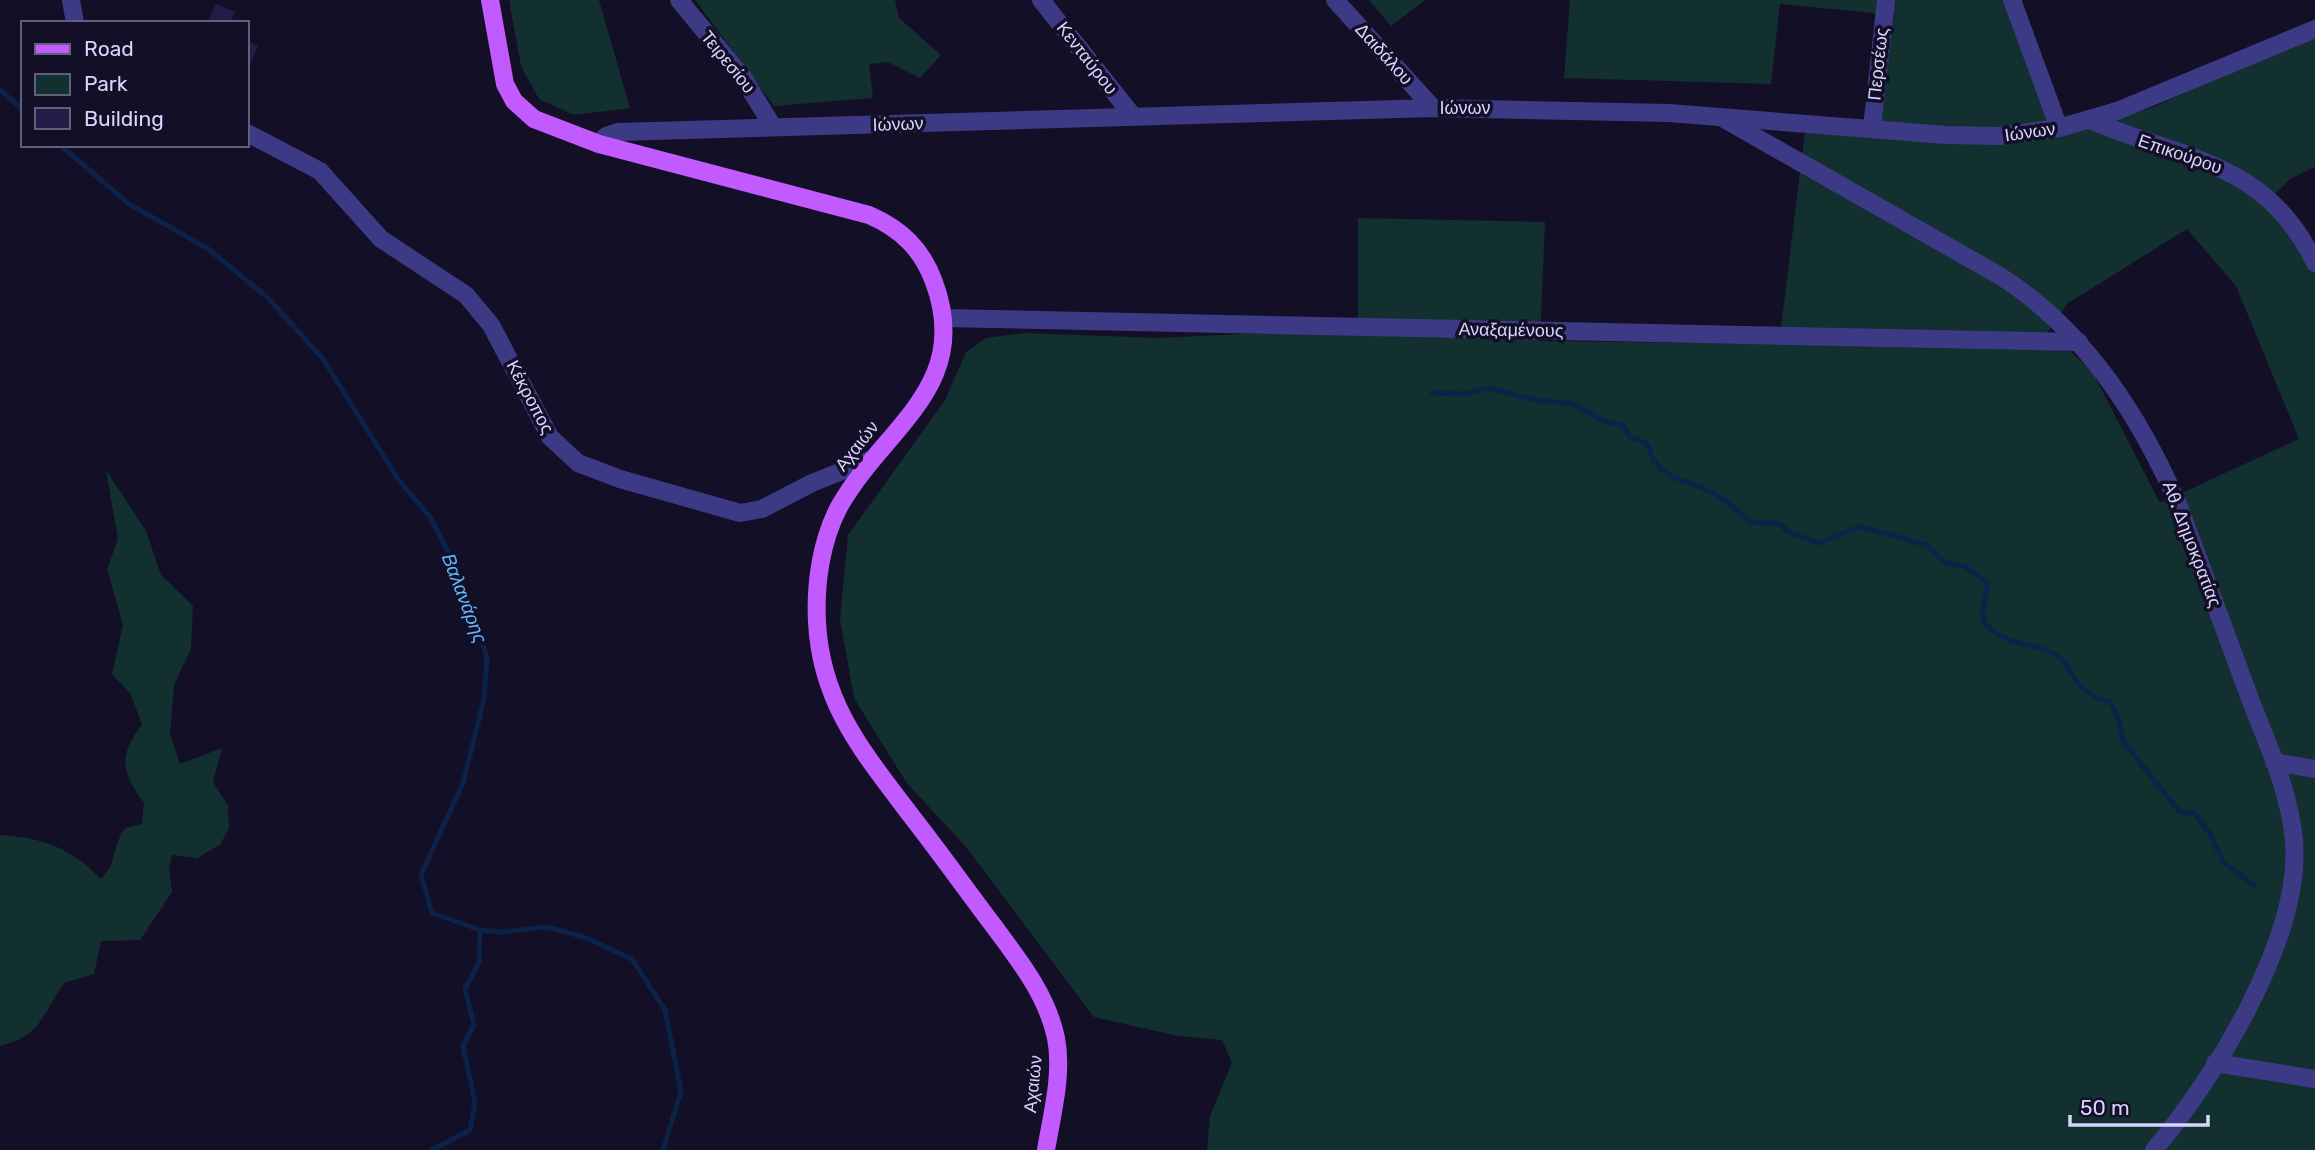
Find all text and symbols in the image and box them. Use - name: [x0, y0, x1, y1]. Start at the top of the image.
- street label: Κενταύρου: [1052, 17, 1122, 99]
- street label: Δαιδάλου: [1351, 19, 1417, 89]
- legend: [21, 21, 248, 147]
- street label: Τειρεσίου: [696, 26, 760, 98]
- street label: Περσέως: [1863, 26, 1893, 102]
- text: Road: [84, 36, 134, 61]
- text: Park: [84, 71, 128, 96]
- street label: Ιώνων: [1439, 97, 1491, 119]
- text: Building: [84, 106, 164, 131]
- street label: Ιώνων: [872, 112, 924, 136]
- street label: Ιώνων: [2003, 118, 2057, 146]
- street label: Επικούρου: [2135, 129, 2225, 179]
- street label: Αναξαμένους: [1458, 318, 1564, 342]
- street label: Κέκροπος: [502, 357, 559, 438]
- street label: Αχαιών: [830, 416, 884, 476]
- street label: Αθ. Δημοκρατίας: [2158, 478, 2226, 610]
- water label: Βαλανάρης: [437, 550, 492, 647]
- street label: Αχαιών: [1019, 1054, 1047, 1114]
- scale bar: [2070, 1084, 2208, 1128]
- text: 50 m: [2080, 1095, 2130, 1120]

